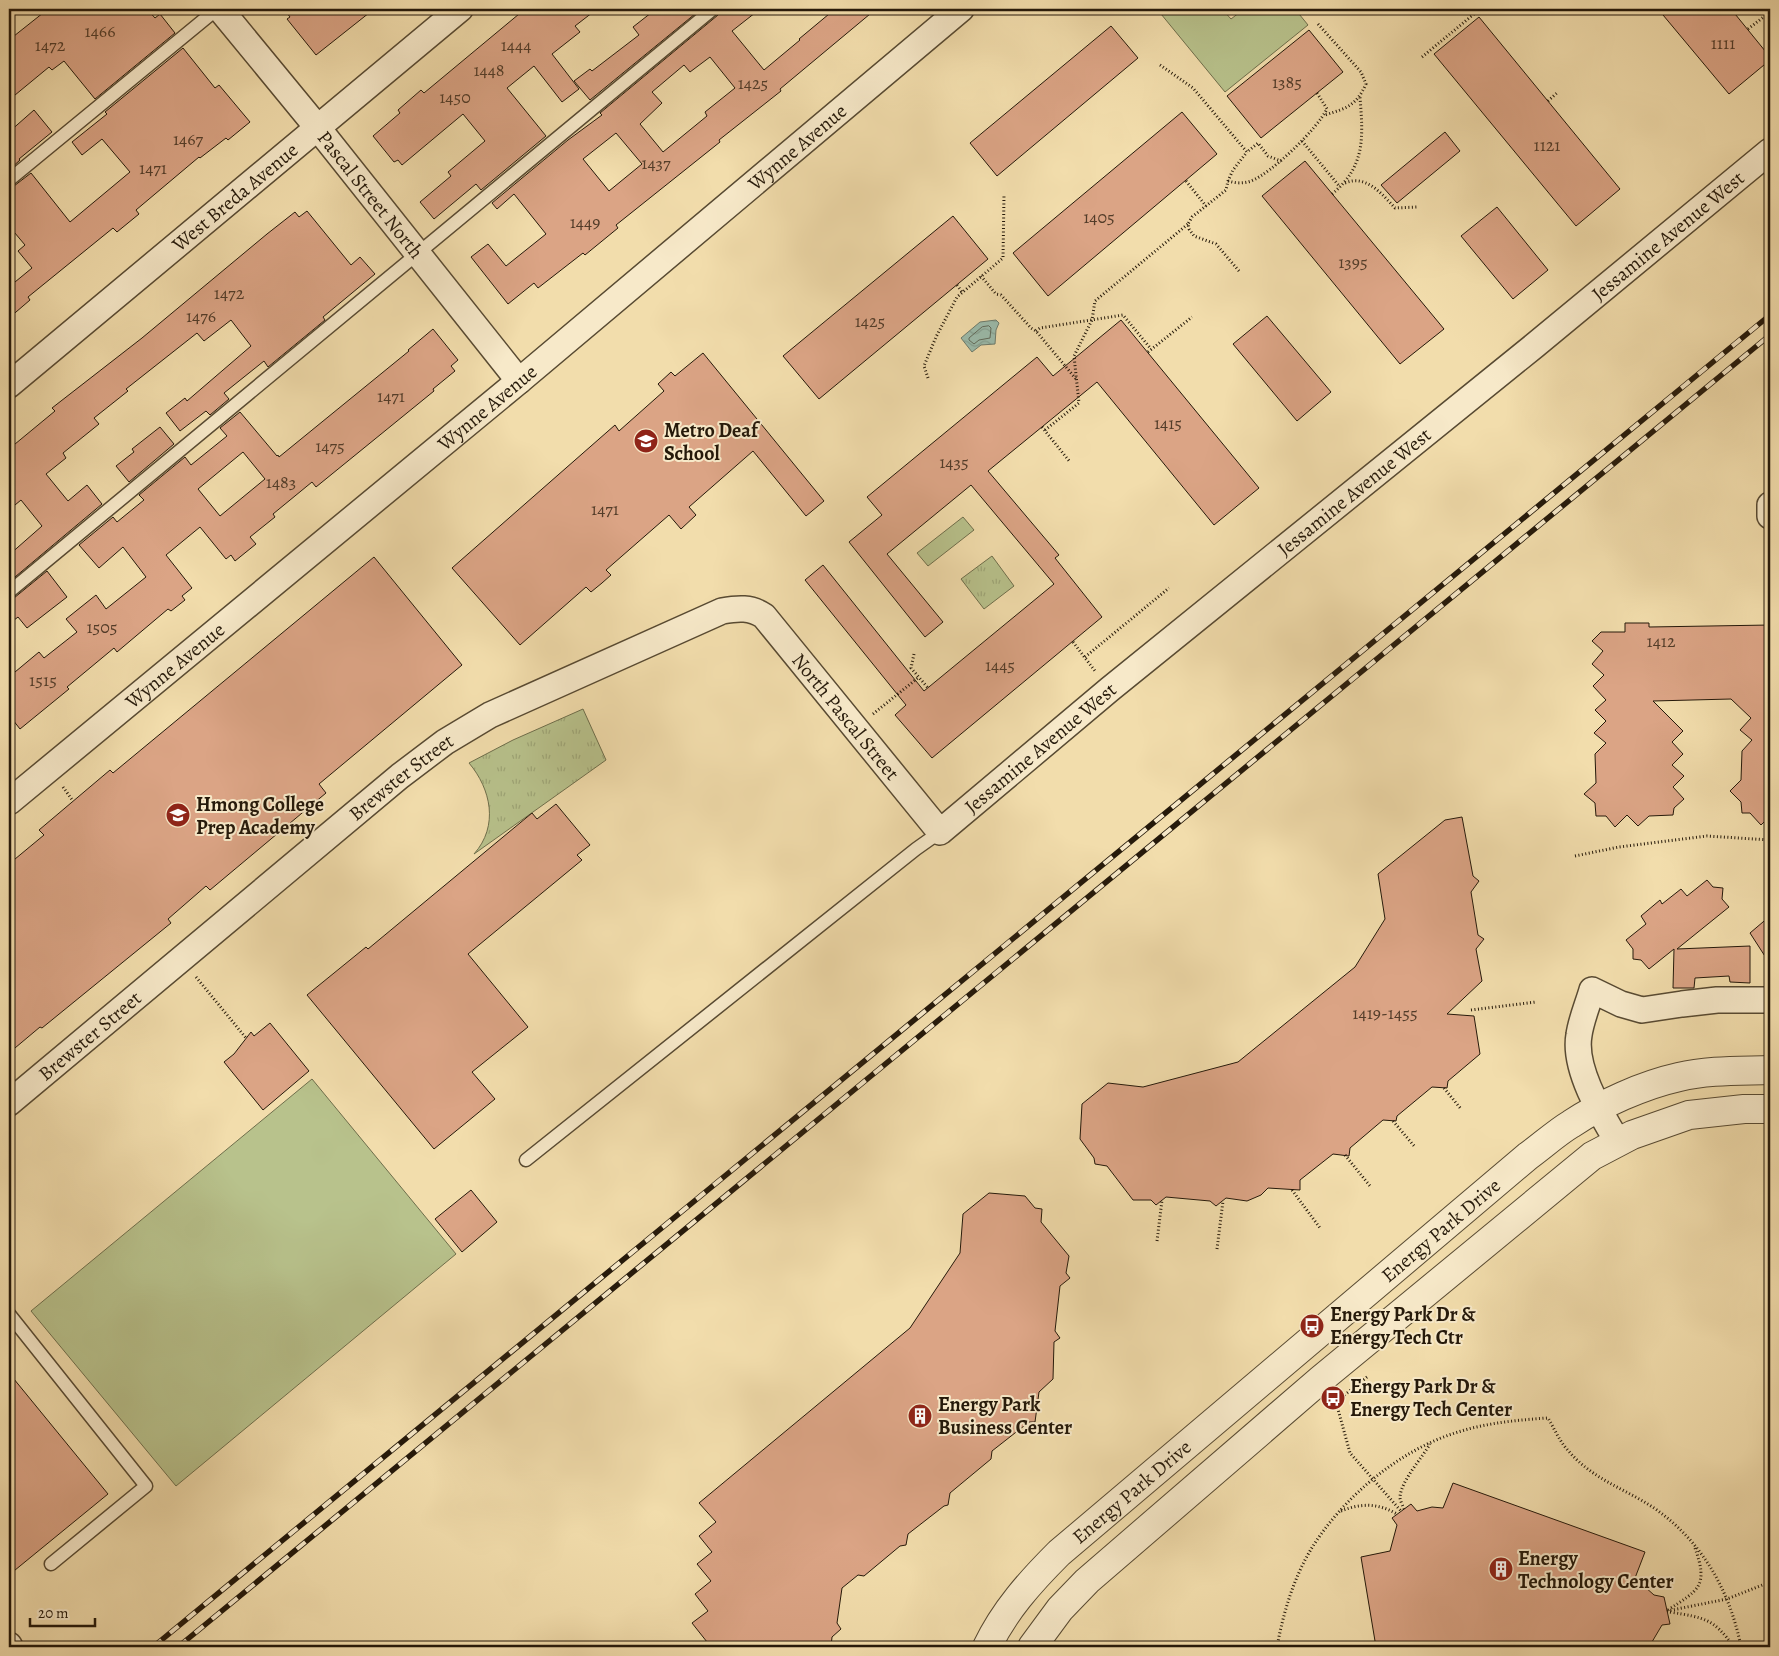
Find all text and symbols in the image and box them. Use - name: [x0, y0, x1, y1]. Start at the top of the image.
- house number: 1466: [85, 19, 115, 43]
- house number: 1111: [1711, 31, 1735, 55]
- house number: 1472: [35, 33, 66, 57]
- house number: 1444: [501, 33, 531, 57]
- house number: 1448: [473, 58, 505, 82]
- house number: 1385: [1272, 70, 1302, 94]
- house number: 1425: [738, 71, 768, 95]
- house number: 1450: [439, 85, 471, 109]
- street label: Wynne Avenue: [742, 98, 853, 197]
- street label: Pascal Street North: [311, 125, 430, 265]
- house number: 1467: [173, 127, 204, 151]
- house number: 1121: [1533, 133, 1561, 157]
- street label: West Breda Avenue: [166, 137, 304, 258]
- house number: 1437: [641, 151, 671, 175]
- house number: 1471: [139, 156, 167, 180]
- street label: Jessamine Avenue West: [1586, 165, 1750, 307]
- house number: 1405: [1083, 205, 1115, 229]
- house number: 1449: [570, 210, 600, 234]
- house number: 1395: [1338, 250, 1368, 274]
- house number: 1472: [214, 281, 245, 305]
- house number: 1476: [186, 304, 216, 328]
- house number: 1425: [855, 309, 885, 333]
- street label: Wynne Avenue: [431, 359, 543, 457]
- house number: 1471: [377, 384, 405, 408]
- house number: 1415: [1154, 411, 1182, 435]
- place label: Metro Deaf School: [664, 417, 761, 467]
- street label: Jessamine Avenue West: [1272, 421, 1437, 562]
- school or university icon: Metro Deaf School: [633, 428, 659, 454]
- house number: 1475: [315, 434, 345, 458]
- house number: 1435: [939, 450, 969, 474]
- house number: 1483: [266, 470, 296, 494]
- house number: 1471: [591, 497, 619, 521]
- house number: 1505: [86, 615, 118, 639]
- street label: Wynne Avenue: [119, 616, 231, 715]
- house number: 1412: [1646, 629, 1676, 653]
- street label: North Pascal Street: [786, 648, 906, 786]
- house number: 1445: [985, 653, 1015, 677]
- house number: 1515: [29, 668, 57, 692]
- street label: Jessamine Avenue West: [959, 676, 1122, 820]
- street label: Brewster Street: [343, 727, 459, 827]
- place label: Hmong College Prep Academy: [196, 791, 324, 841]
- school or university icon: Hmong College Prep Academy: [165, 802, 191, 828]
- street label: Brewster Street: [33, 985, 147, 1087]
- house number: 1419-1455: [1352, 1001, 1418, 1025]
- street label: Energy Park Drive: [1376, 1172, 1506, 1289]
- place label: Energy Park Dr & Energy Tech Ctr: [1330, 1301, 1476, 1351]
- bus stop icon: Energy Park Dr & Energy Tech Ctr: [1299, 1313, 1325, 1339]
- place label: Energy Park Dr & Energy Tech Center: [1350, 1373, 1512, 1423]
- bus stop icon: Energy Park Dr & Energy Tech Center: [1320, 1385, 1346, 1411]
- place label: Energy Park Business Center: [938, 1391, 1072, 1441]
- building icon: Energy Park Business Center: [907, 1403, 933, 1429]
- street label: Energy Park Drive: [1067, 1434, 1197, 1550]
- place label: Energy Technology Center: [1518, 1545, 1674, 1595]
- building icon: Energy Technology Center: [1488, 1556, 1514, 1582]
- scale bar: [30, 1596, 95, 1628]
- text: 20 m: [38, 1603, 69, 1623]

